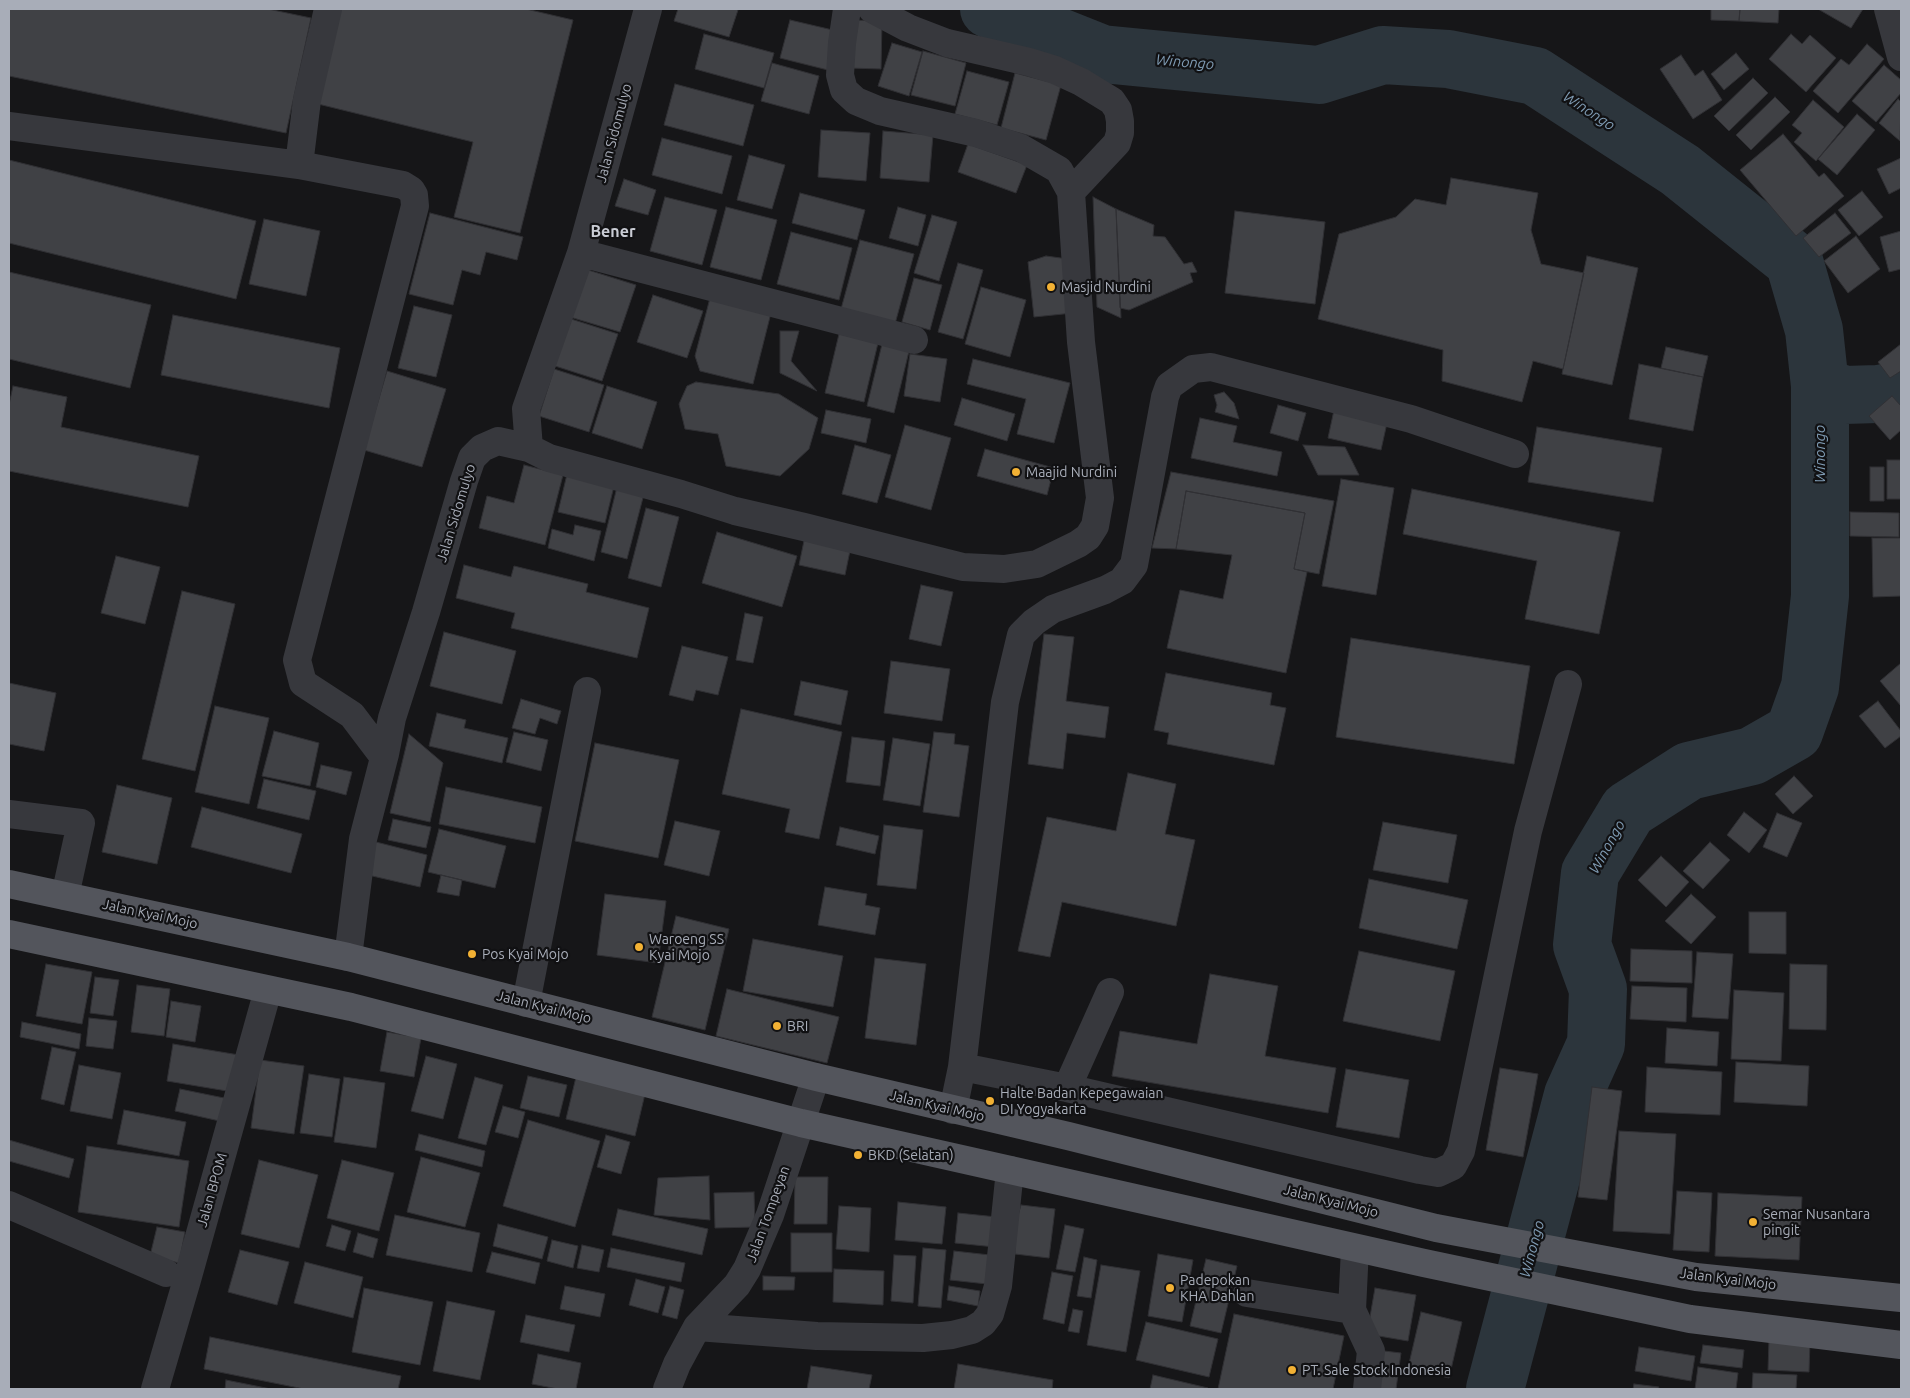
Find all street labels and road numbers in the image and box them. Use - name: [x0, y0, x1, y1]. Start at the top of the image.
- street label: Jalan Sidomulyo: [593, 82, 635, 184]
- street label: Jalan Sidomulyo: [433, 462, 479, 564]
- street label: Jalan Kyai Mojo: [101, 896, 199, 932]
- street label: Jalan Kyai Mojo: [495, 987, 593, 1027]
- street label: Jalan Kyai Mojo: [888, 1087, 986, 1125]
- street label: Jalan BPOM: [193, 1151, 231, 1229]
- street label: Jalan Tompeyan: [743, 1163, 793, 1265]
- street label: Jalan Kyai Mojo: [1282, 1181, 1380, 1221]
- street label: Jalan Kyai Mojo: [1679, 1265, 1777, 1293]

